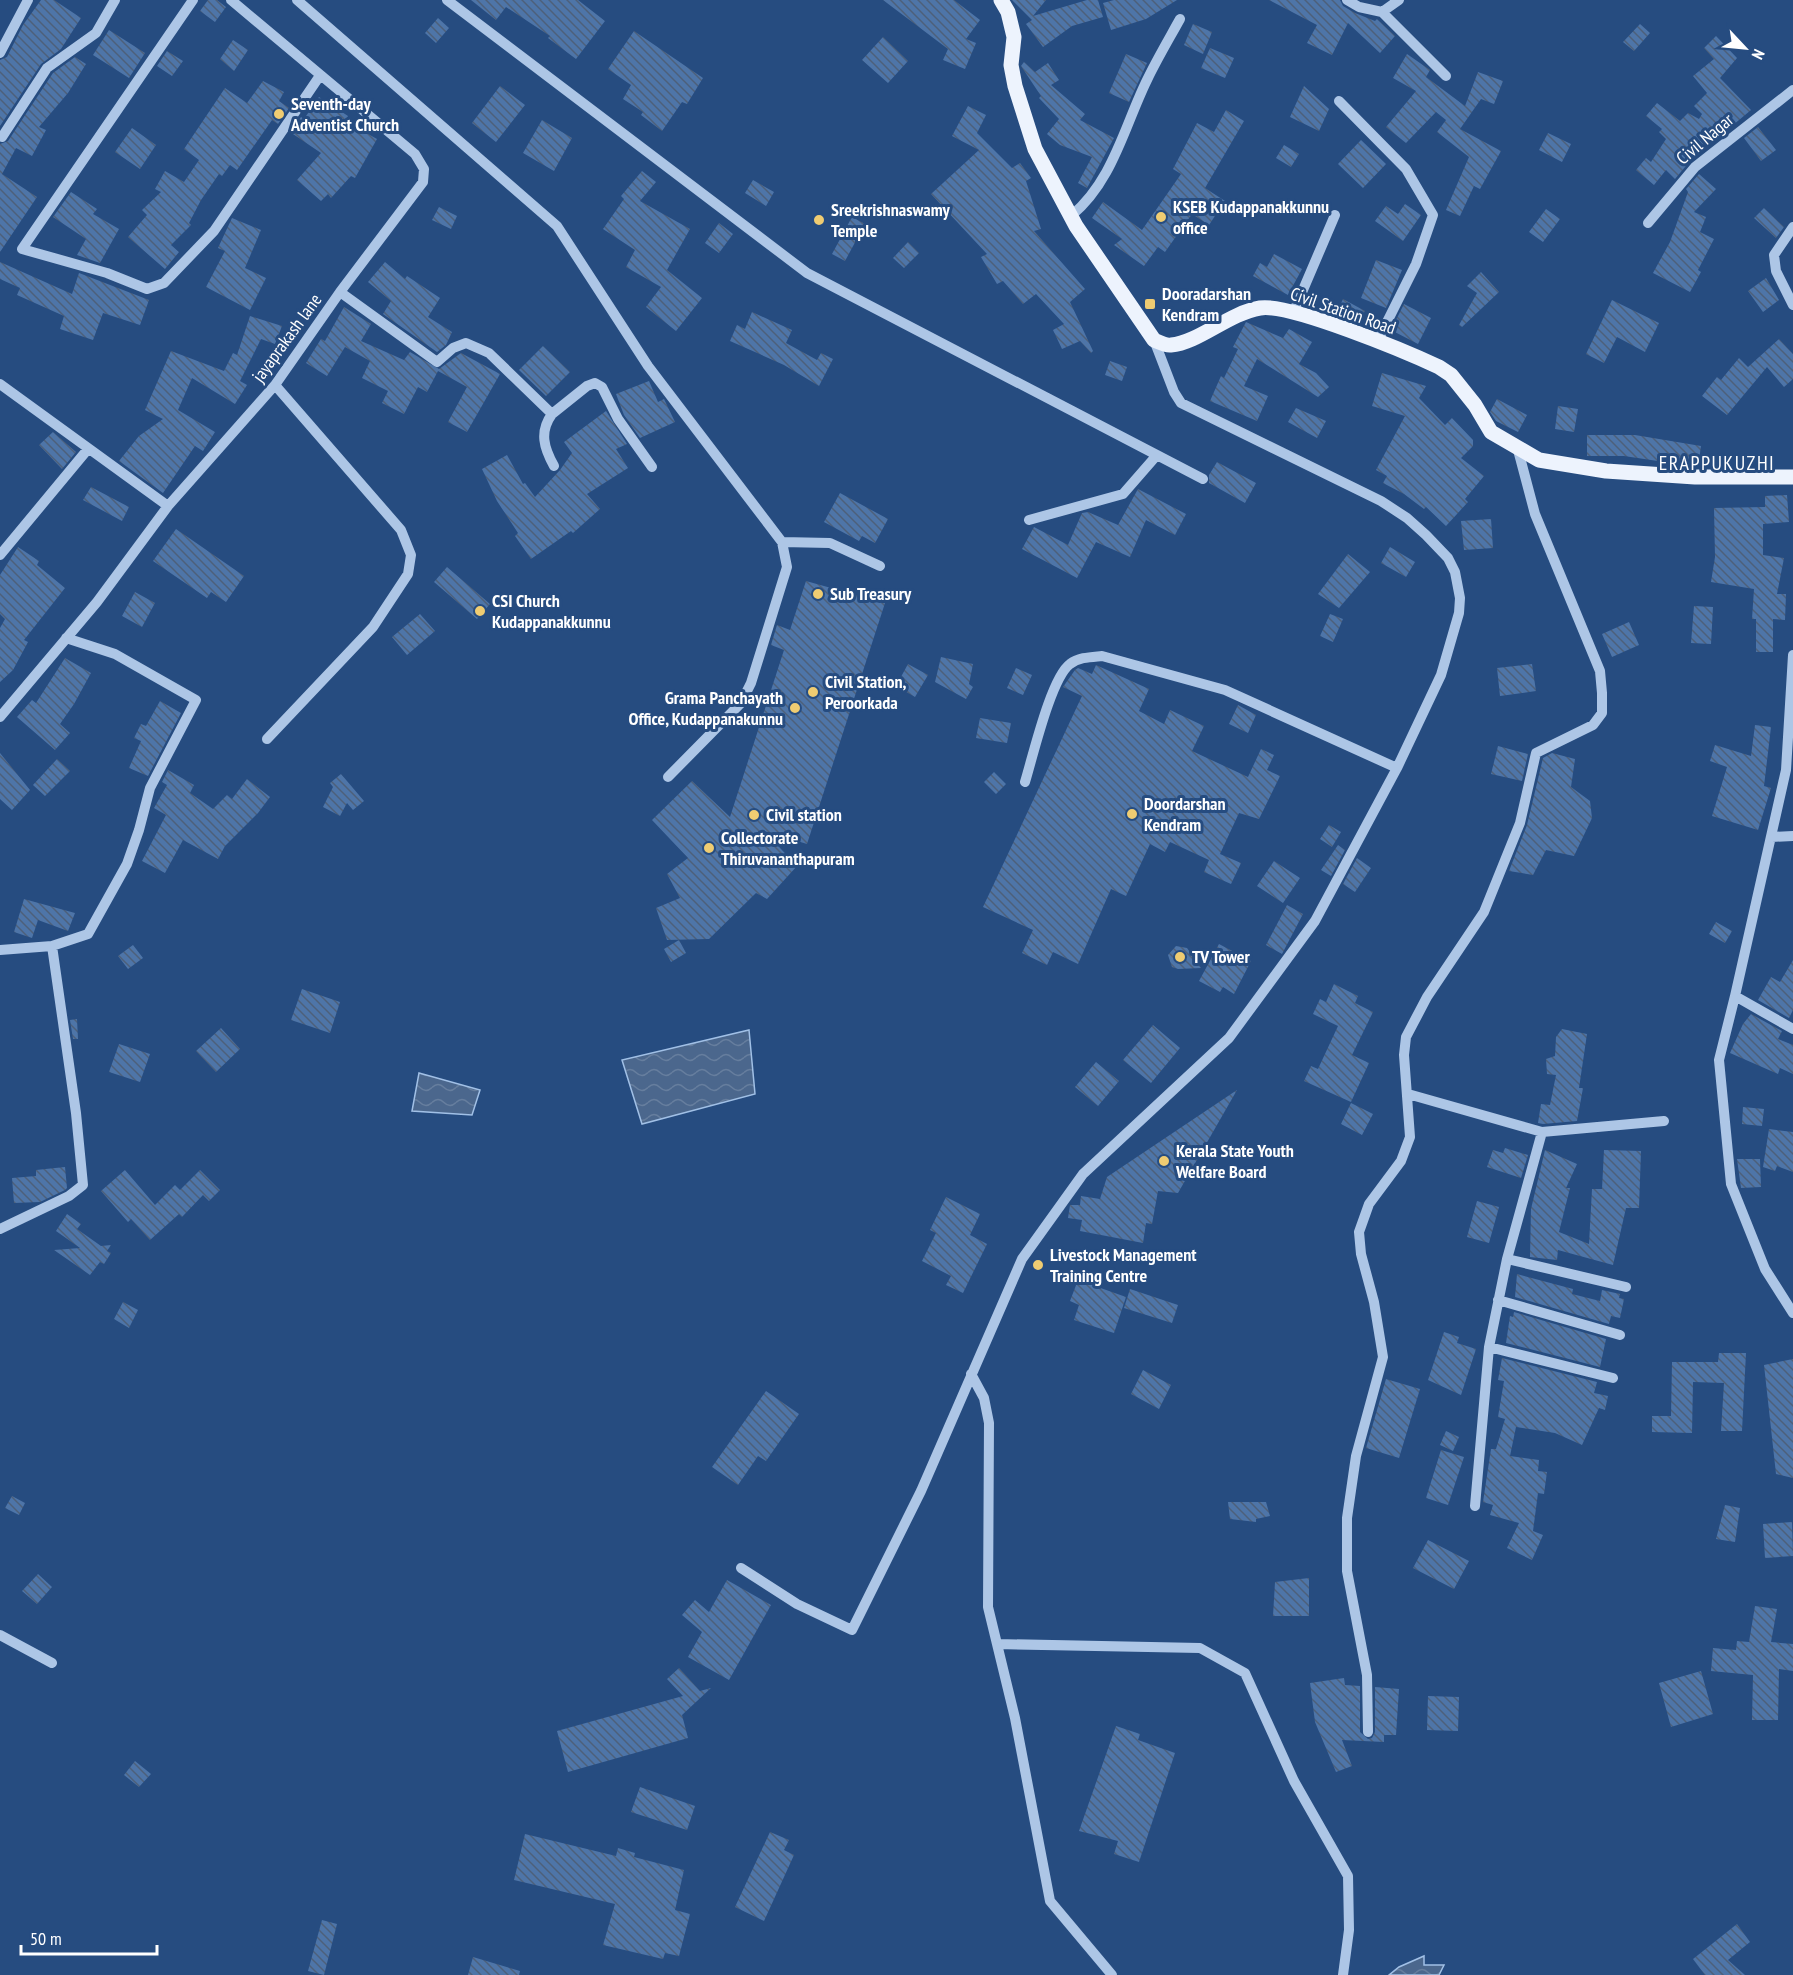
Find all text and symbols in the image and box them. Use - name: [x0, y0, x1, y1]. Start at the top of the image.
- north arrow: [1715, 18, 1775, 78]
- text: N: [1748, 46, 1769, 63]
- place label: Seventh-day Adventist Church: [290, 92, 399, 136]
- marker: Seventh-day Adventist Church: [272, 107, 286, 121]
- street label: Civil Nagar: [1671, 108, 1738, 169]
- place label: KSEB Kudappanakkunnu office: [1173, 195, 1329, 239]
- place label: Sreekrishnaswamy Temple: [831, 198, 951, 242]
- marker: KSEB Kudappanakkunnu office: [1154, 210, 1168, 224]
- marker: Sreekrishnaswamy Temple: [812, 213, 826, 227]
- place label: Dooradarshan Kendram: [1162, 282, 1251, 326]
- street label: Civil Station Road: [1287, 282, 1399, 339]
- street label: jayaprakash lane: [247, 289, 326, 386]
- marker: Dooradarshan Kendram: [1143, 297, 1157, 311]
- district label: ERAPPUKUZHI: [1659, 450, 1775, 476]
- place label: Sub Treasury: [830, 582, 912, 605]
- marker: Sub Treasury: [811, 587, 825, 601]
- place label: CSI Church Kudappanakkunnu: [492, 589, 611, 633]
- marker: CSI Church Kudappanakkunnu: [473, 604, 487, 618]
- place label: Civil Station, Peroorkada: [825, 670, 907, 714]
- marker: Civil Station, Peroorkada: [806, 685, 820, 699]
- place label: Grama Panchayath Office, Kudappanakunnu: [628, 686, 783, 730]
- marker: Grama Panchayath Office, Kudappanakunnu: [788, 701, 802, 715]
- place label: Doordarshan Kendram: [1144, 792, 1226, 836]
- place label: Civil station: [766, 803, 842, 826]
- marker: Doordarshan Kendram: [1125, 807, 1139, 821]
- marker: Civil station: [747, 808, 761, 822]
- place label: Collectorate Thiruvananthapuram: [721, 826, 855, 870]
- marker: Collectorate Thiruvananthapuram: [702, 841, 716, 855]
- place label: TV Tower: [1192, 945, 1251, 968]
- marker: TV Tower: [1173, 950, 1187, 964]
- place label: Kerala State Youth Welfare Board: [1175, 1139, 1294, 1183]
- marker: Kerala State Youth Welfare Board: [1157, 1154, 1171, 1168]
- place label: Livestock Management Training Centre: [1050, 1243, 1197, 1287]
- marker: Livestock Management Training Centre: [1031, 1258, 1045, 1272]
- scale bar: [21, 1918, 158, 1956]
- text: 50 m: [30, 1927, 62, 1950]

